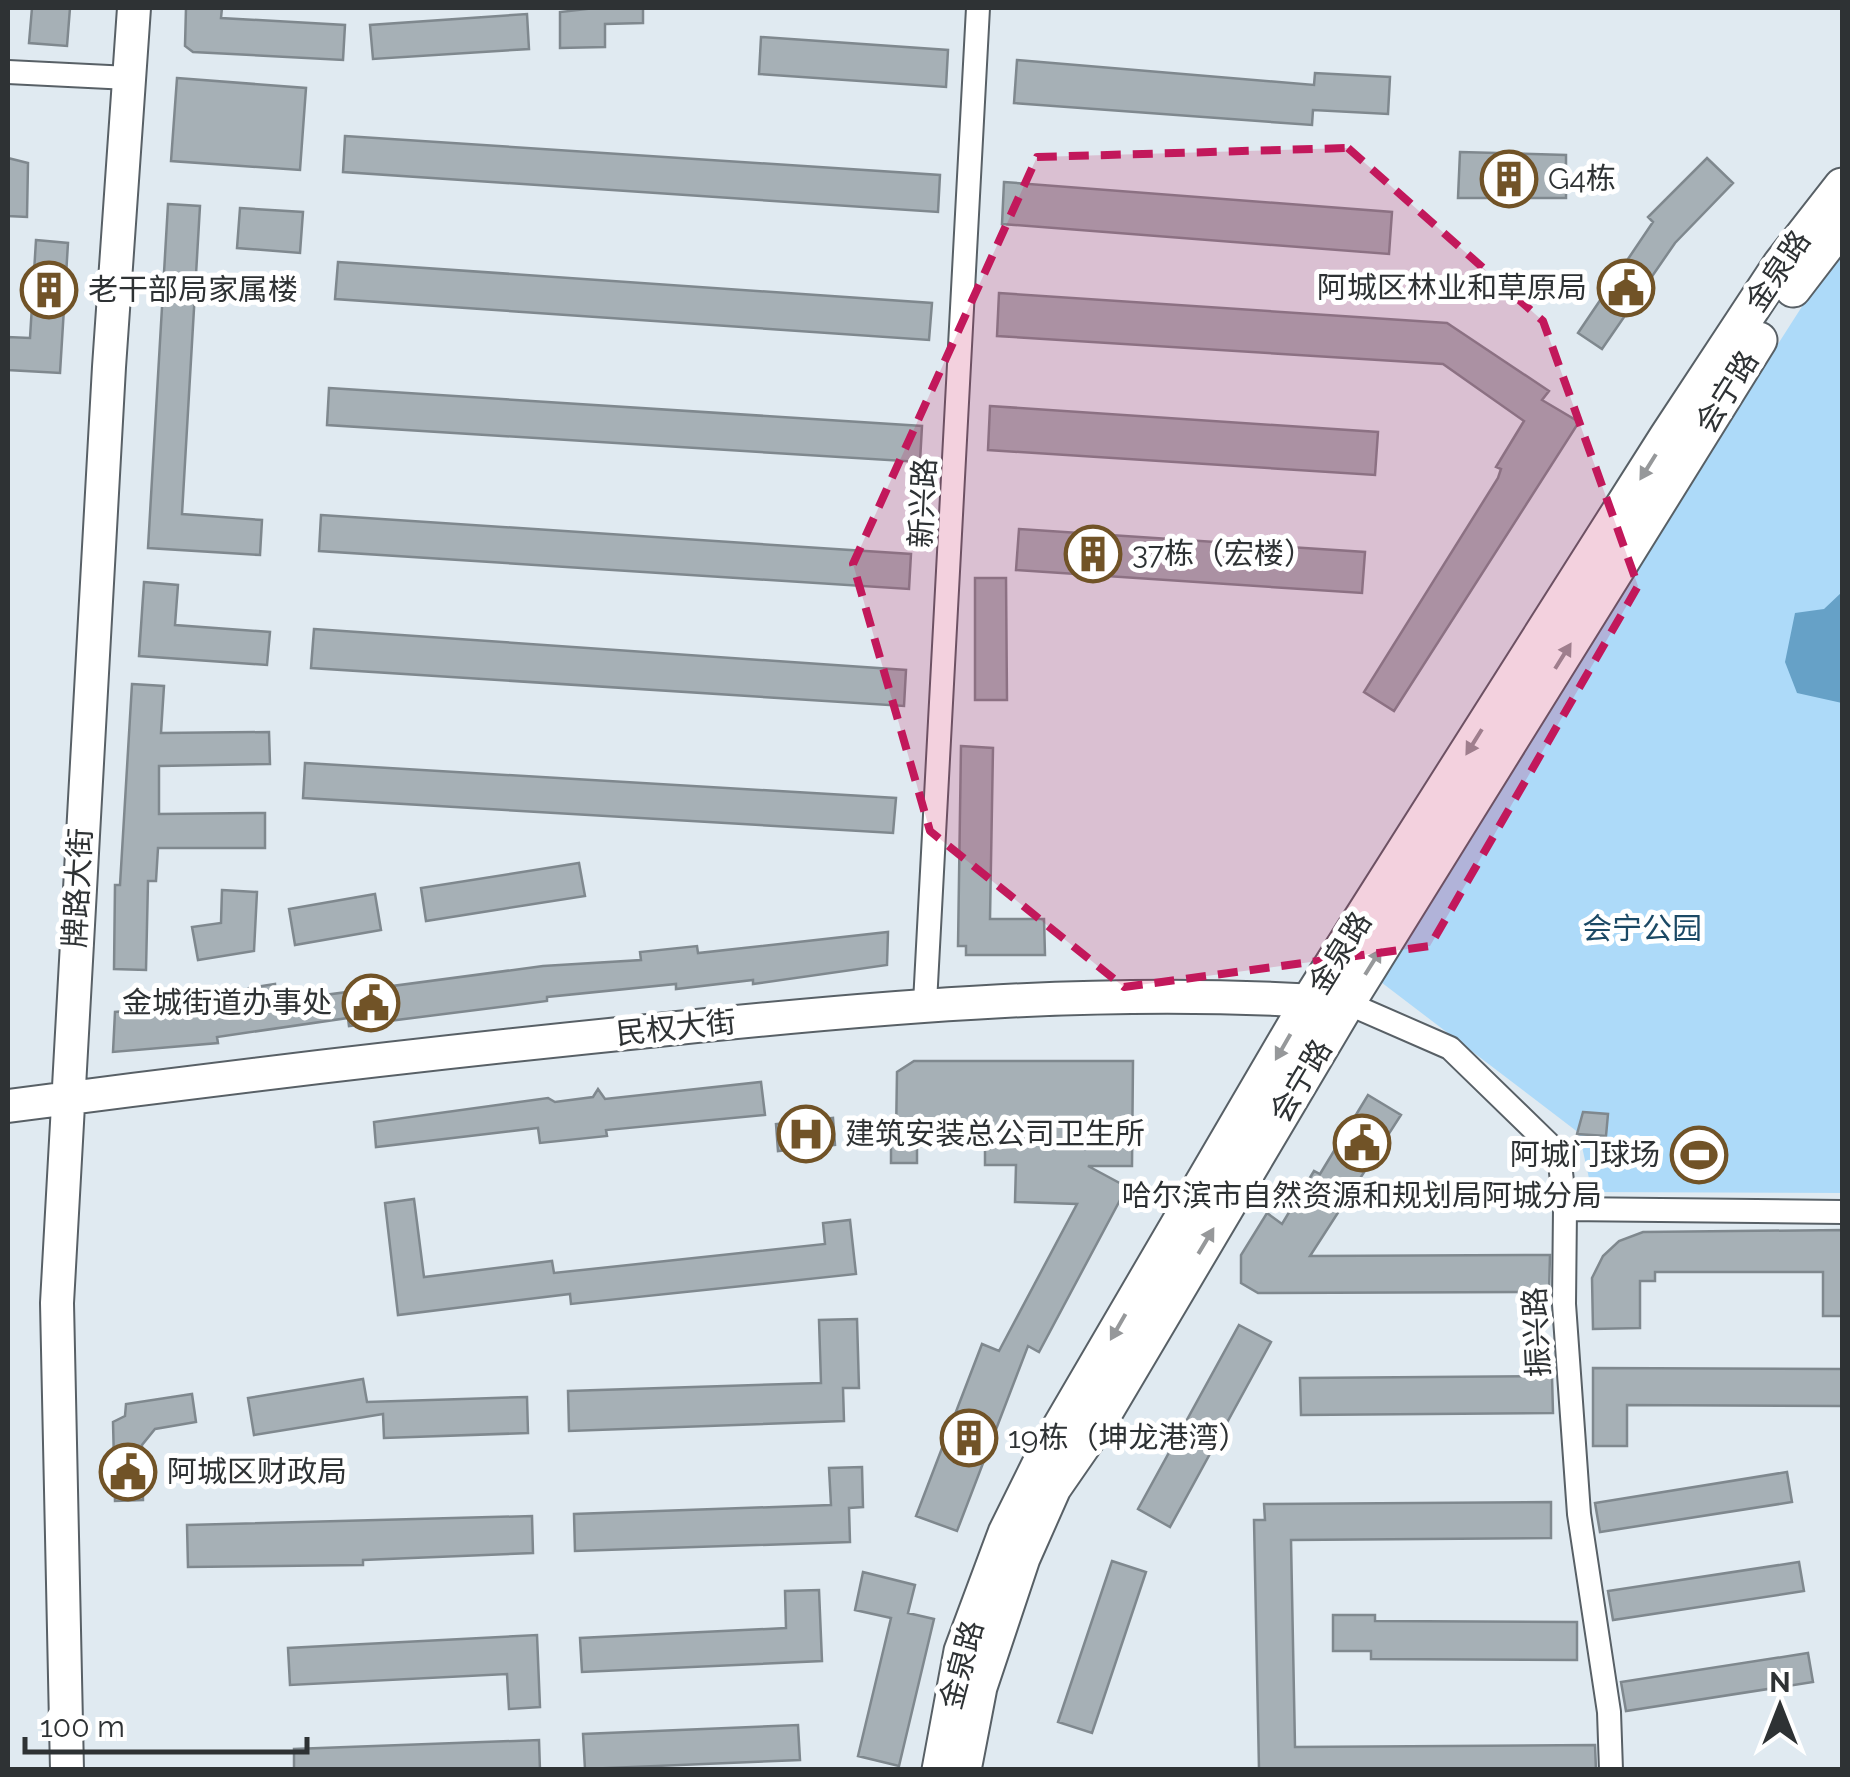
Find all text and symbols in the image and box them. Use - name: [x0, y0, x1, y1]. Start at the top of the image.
- building icon: G4栋: [1479, 149, 1539, 209]
- place label: G4栋: [1548, 161, 1616, 196]
- street label: 金泉路: [1738, 224, 1817, 318]
- public building icon: 阿城区林业和草原局: [1596, 258, 1656, 318]
- building icon: 老干部局家属楼: [19, 260, 79, 320]
- place label: 阿城区林业和草原局: [1317, 270, 1587, 305]
- place label: 老干部局家属楼: [88, 272, 298, 307]
- street label: 会宁路: [1688, 344, 1765, 439]
- one-way arrow: [1639, 454, 1657, 481]
- street label: 新兴路: [903, 457, 942, 549]
- building icon: 37栋（宏楼）: [1063, 524, 1123, 584]
- place label: 37栋（宏楼）: [1132, 536, 1314, 571]
- one-way arrow: [1554, 642, 1571, 670]
- one-way arrow: [1465, 728, 1483, 756]
- street label: 牌路大街: [57, 827, 98, 949]
- street label: 金泉路: [1301, 905, 1378, 1000]
- park label: 会宁公园: [1582, 911, 1702, 946]
- one-way arrow: [1364, 948, 1381, 976]
- public building icon: 金城街道办事处: [341, 973, 401, 1033]
- place label: 金城街道办事处: [122, 985, 332, 1020]
- street label: 民权大街: [614, 1004, 737, 1051]
- street label: 会宁路: [1262, 1033, 1339, 1128]
- one-way arrow: [1275, 1033, 1292, 1061]
- hospital icon: 建筑安装总公司卫生所: [776, 1104, 836, 1164]
- public building icon: 哈尔滨市自然资源和规划局阿城分局: [1332, 1113, 1392, 1173]
- place label: 建筑安装总公司卫生所: [845, 1116, 1145, 1151]
- sports icon: 阿城门球场: [1669, 1125, 1729, 1185]
- place label: 阿城门球场: [1510, 1137, 1660, 1172]
- place label: 哈尔滨市自然资源和规划局阿城分局: [1122, 1178, 1602, 1213]
- one-way arrow: [1197, 1227, 1214, 1255]
- street label: 振兴路: [1517, 1286, 1556, 1378]
- one-way arrow: [1110, 1313, 1127, 1341]
- building icon: 19栋（坤龙港湾）: [939, 1408, 999, 1468]
- place label: 19栋（坤龙港湾）: [1008, 1420, 1248, 1455]
- public building icon: 阿城区财政局: [98, 1442, 158, 1502]
- place label: 阿城区财政局: [167, 1454, 347, 1489]
- street label: 金泉路: [933, 1617, 990, 1713]
- north arrow: [1730, 1657, 1830, 1757]
- text: N: [1769, 1666, 1791, 1699]
- scale bar: [25, 1692, 308, 1754]
- text: 100 m: [40, 1709, 125, 1744]

